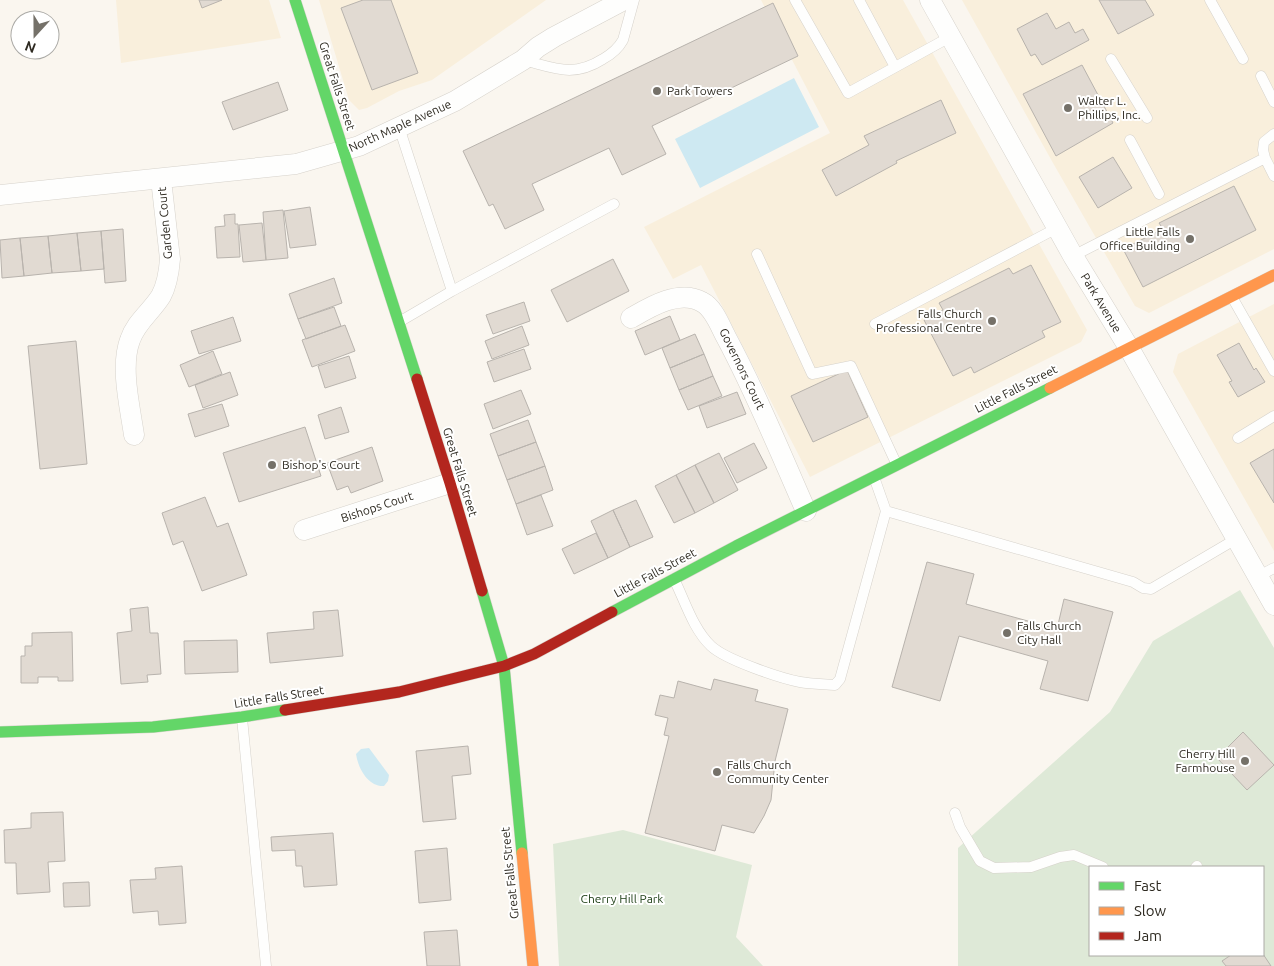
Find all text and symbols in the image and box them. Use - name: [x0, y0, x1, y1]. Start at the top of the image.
- north arrow: [10, 10, 60, 60]
- text: N: [23, 38, 38, 56]
- street label: Great Falls Street: [317, 40, 358, 132]
- place label: Park Towers: [667, 84, 732, 97]
- marker: Park Towers: [651, 85, 663, 97]
- place label: Walter L. Phillips, Inc.: [1078, 94, 1141, 121]
- street label: North Maple Avenue: [346, 97, 453, 154]
- marker: Walter L. Phillips, Inc.: [1062, 102, 1074, 114]
- street label: Garden Court: [155, 186, 174, 260]
- place label: Little Falls Office Building: [1099, 225, 1180, 252]
- marker: Little Falls Office Building: [1184, 233, 1196, 245]
- street label: Park Avenue: [1079, 271, 1124, 335]
- place label: Falls Church Professional Centre: [876, 307, 982, 334]
- marker: Falls Church Professional Centre: [986, 315, 998, 327]
- street label: Governors Court: [717, 326, 768, 412]
- street label: Little Falls Street: [972, 362, 1059, 415]
- street label: Great Falls Street: [441, 426, 480, 518]
- place label: Bishop's Court: [282, 458, 360, 471]
- marker: Bishop's Court: [266, 459, 278, 471]
- street label: Bishops Court: [339, 489, 415, 524]
- street label: Little Falls Street: [612, 545, 698, 600]
- place label: Falls Church City Hall: [1017, 619, 1081, 646]
- marker: Falls Church City Hall: [1001, 627, 1013, 639]
- street label: Little Falls Street: [233, 683, 325, 710]
- place label: Cherry Hill Farmhouse: [1176, 747, 1235, 774]
- marker: Cherry Hill Farmhouse: [1239, 755, 1251, 767]
- place label: Falls Church Community Center: [727, 758, 829, 785]
- marker: Falls Church Community Center: [711, 766, 723, 778]
- street label: Great Falls Street: [498, 826, 521, 920]
- legend: [1089, 866, 1264, 956]
- text: Fast: [1134, 877, 1162, 894]
- park label: Cherry Hill Park: [581, 892, 663, 905]
- text: Slow: [1134, 902, 1167, 919]
- text: Jam: [1134, 927, 1162, 944]

